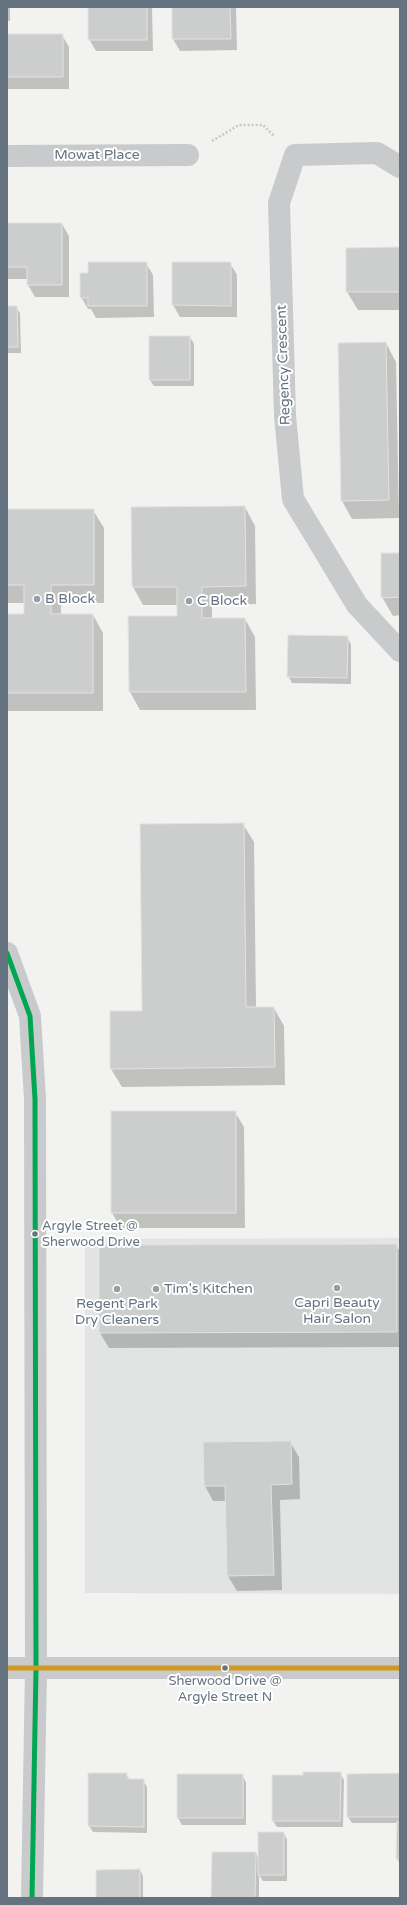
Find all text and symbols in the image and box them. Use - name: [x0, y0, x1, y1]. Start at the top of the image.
- street label: Mowat Place: [54, 147, 140, 163]
- street label: Regency Crescent: [274, 305, 294, 425]
- place label: B Block: [45, 591, 95, 607]
- place label: C Block: [197, 593, 247, 609]
- marker: B Block: [32, 594, 42, 604]
- marker: C Block: [184, 596, 194, 606]
- place label: Argyle Street @ Sherwood Drive: [42, 1219, 140, 1250]
- marker: Argyle Street @ Sherwood Drive: [30, 1229, 40, 1239]
- place label: Tim's Kitchen: [164, 1281, 253, 1297]
- marker: Capri Beauty Hair Salon: [332, 1283, 342, 1293]
- marker: Regent Park Dry Cleaners: [112, 1284, 122, 1294]
- marker: Tim's Kitchen: [151, 1284, 161, 1294]
- place label: Capri Beauty Hair Salon: [294, 1295, 380, 1328]
- place label: Regent Park Dry Cleaners: [75, 1296, 159, 1328]
- marker: Sherwood Drive @ Argyle Street N: [220, 1663, 230, 1673]
- place label: Sherwood Drive @ Argyle Street N: [169, 1674, 281, 1705]

